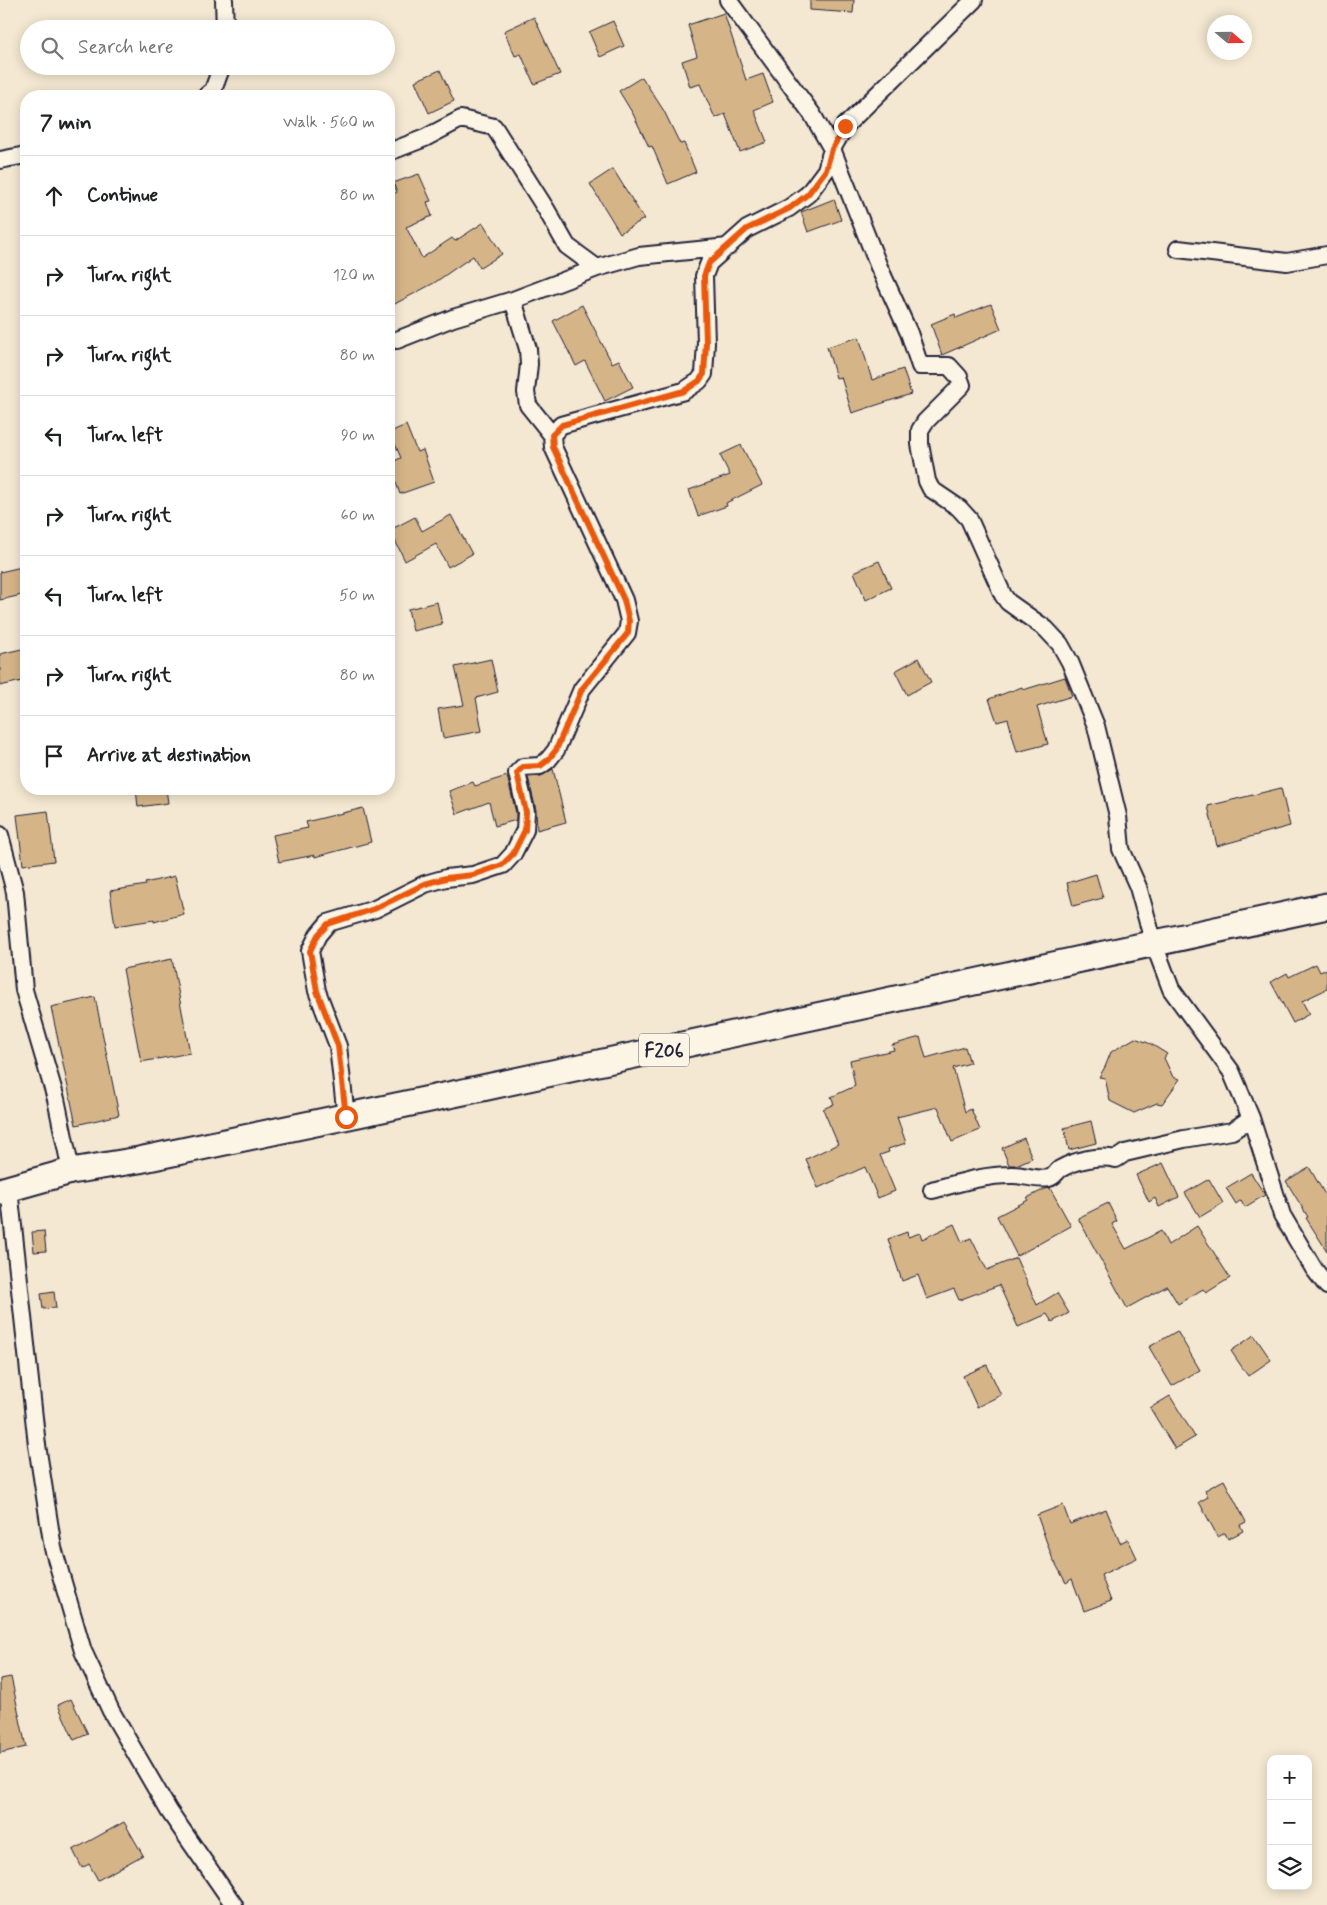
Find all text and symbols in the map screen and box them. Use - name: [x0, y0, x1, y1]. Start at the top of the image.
- north arrow: [1207, 15, 1252, 60]
- search box: [20, 20, 395, 75]
- icon: search: [38, 34, 66, 62]
- text: Search here: [78, 35, 174, 60]
- text: 7 min: [40, 109, 92, 137]
- text: Walk · 560 m: [283, 112, 375, 133]
- route end: [834, 115, 857, 138]
- icon: ahead: [40, 182, 68, 210]
- text: Continue: [87, 183, 158, 208]
- text: 80 m: [340, 185, 375, 206]
- icon: right: [40, 262, 68, 290]
- text: Turn right: [87, 263, 171, 288]
- text: 120 m: [333, 265, 375, 286]
- icon: right: [40, 342, 68, 370]
- text: Turn right: [87, 343, 171, 368]
- text: 80 m: [340, 345, 375, 366]
- icon: left: [40, 422, 68, 450]
- text: Turn left: [87, 423, 163, 448]
- text: 90 m: [341, 425, 375, 446]
- icon: right: [40, 502, 68, 530]
- text: Turn right: [87, 503, 171, 528]
- text: 60 m: [341, 505, 375, 526]
- icon: left: [40, 582, 68, 610]
- text: Turn left: [87, 583, 163, 608]
- text: 50 m: [339, 585, 375, 606]
- icon: right: [40, 662, 68, 690]
- text: Turn right: [87, 663, 171, 688]
- text: 80 m: [340, 665, 375, 686]
- icon: arrive: [40, 742, 68, 770]
- text: Arrive at destination: [87, 743, 251, 768]
- road number: F206: [639, 1034, 689, 1066]
- route start: [335, 1106, 358, 1129]
- map controls: [1267, 1755, 1312, 1890]
- button: +: [1267, 1755, 1312, 1800]
- button: −: [1267, 1800, 1312, 1845]
- button: layers: [1267, 1845, 1312, 1890]

